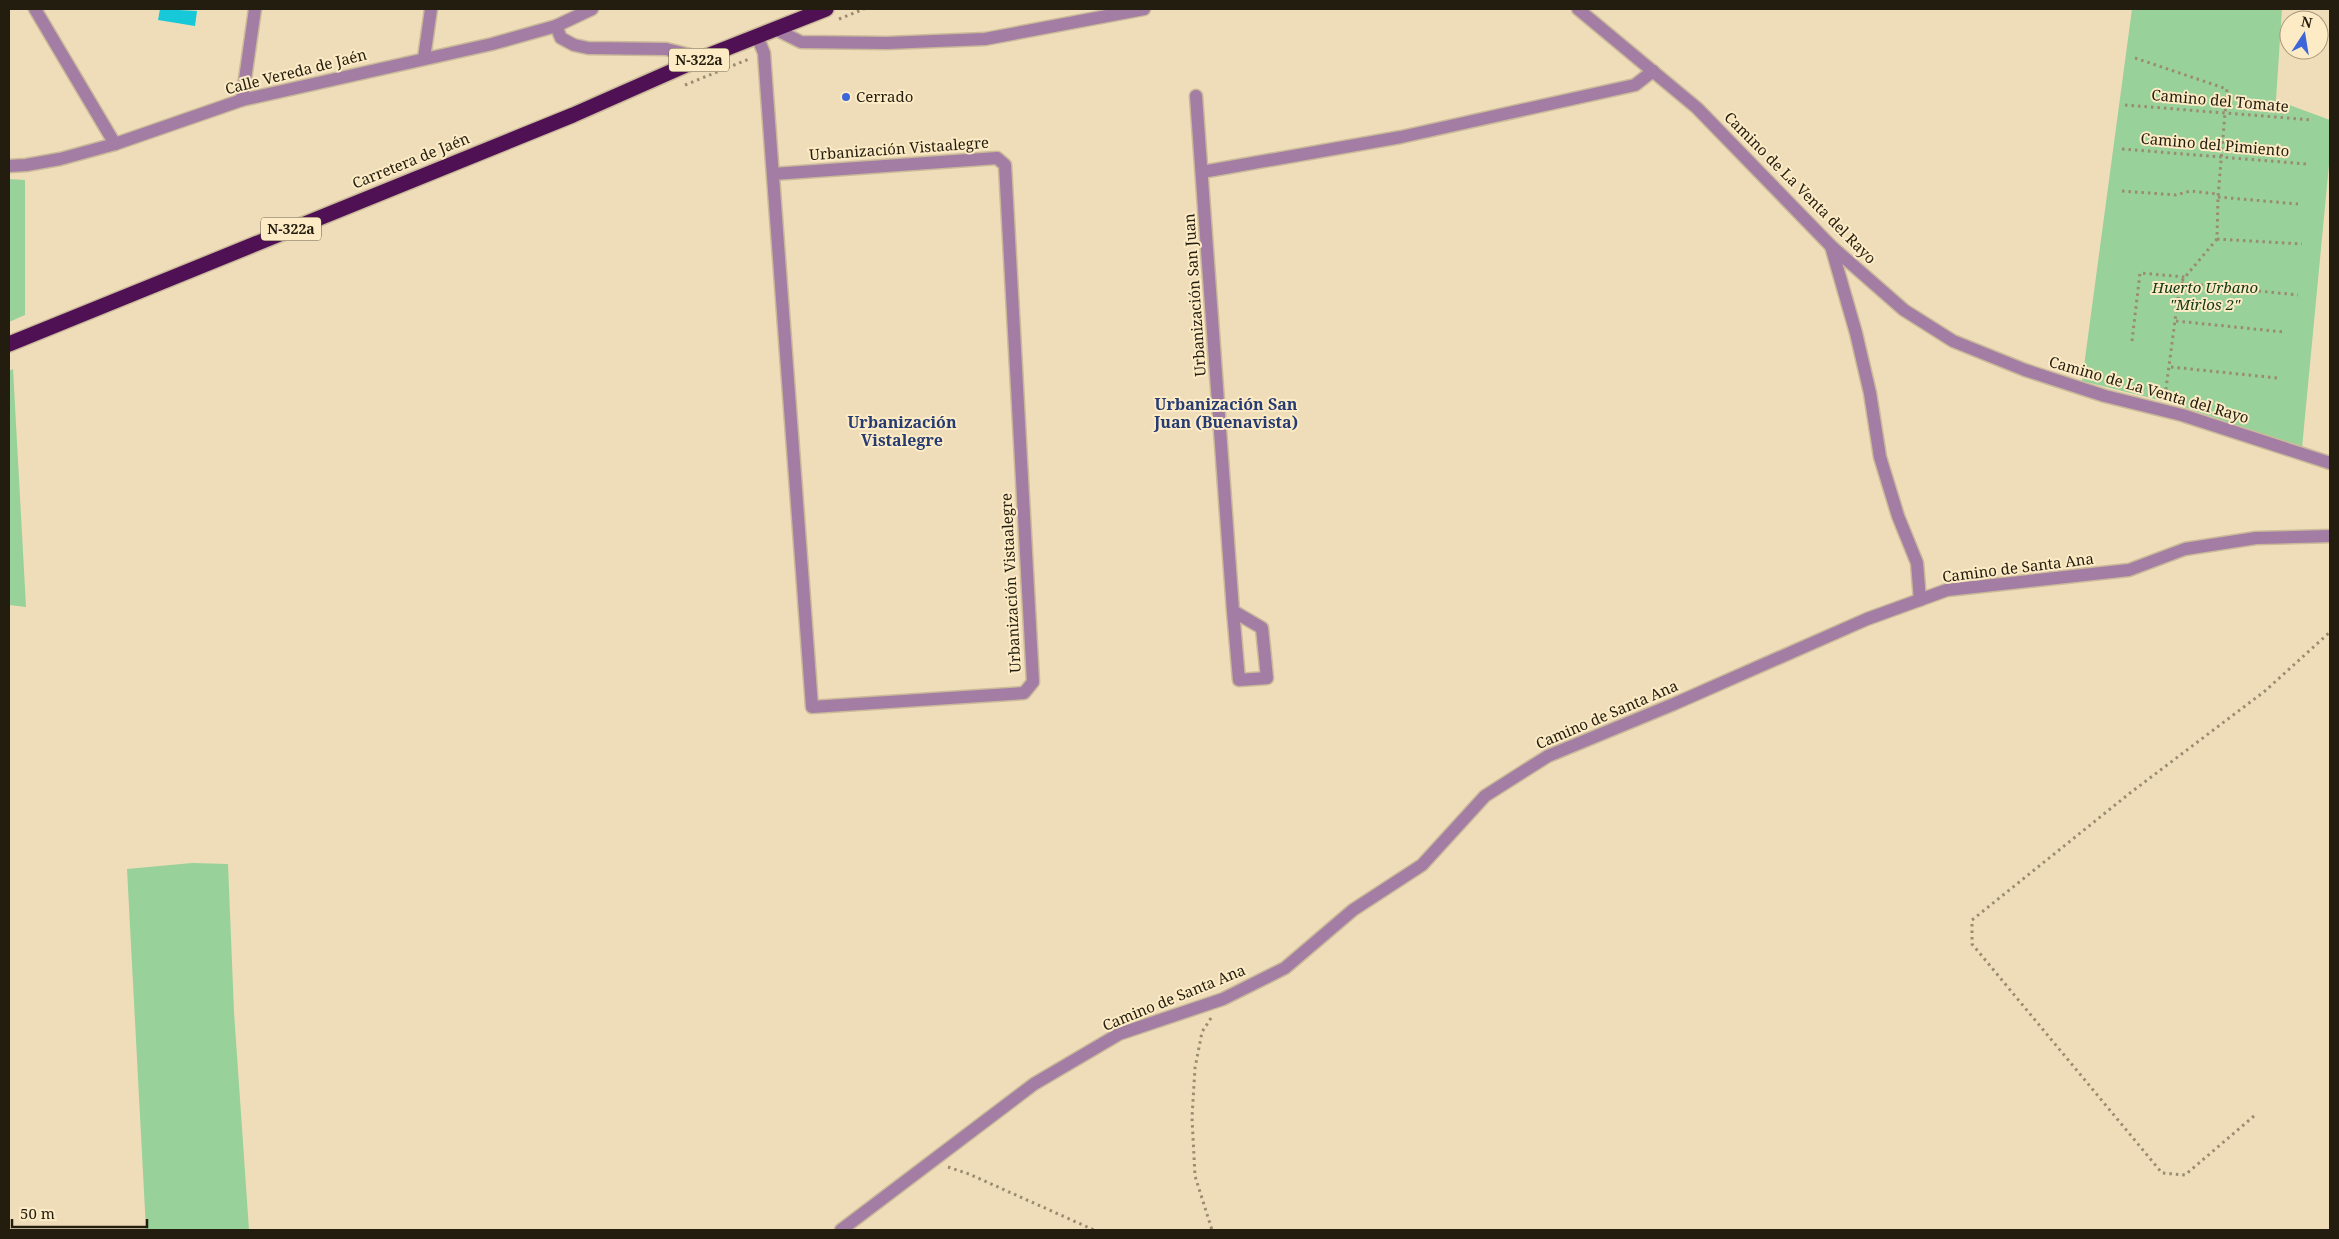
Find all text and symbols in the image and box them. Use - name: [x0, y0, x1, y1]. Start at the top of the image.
- north arrow: [2279, 10, 2329, 60]
- text: N: [2299, 11, 2314, 32]
- street label: Calle Vereda de Jaén: [223, 44, 369, 98]
- road number: N-322a: [669, 48, 729, 72]
- street label: Camino del Tomate: [2151, 84, 2290, 116]
- place label: Cerrado: [856, 86, 913, 106]
- marker: Cerrado: [840, 91, 852, 103]
- street label: Camino de La Venta del Rayo: [1720, 107, 1881, 268]
- street label: Carretera de Jaén: [349, 127, 473, 193]
- street label: Camino del Pimiento: [2140, 128, 2290, 160]
- street label: Urbanización Vistaalegre: [808, 132, 989, 164]
- street label: Urbanización San Juan: [1178, 212, 1210, 377]
- road number: N-322a: [261, 218, 321, 240]
- park label: Huerto Urbano "Mirlos 2": [2151, 277, 2258, 314]
- street label: Camino de La Venta del Rayo: [2047, 351, 2252, 427]
- district label: Urbanización San Juan (Buenavista): [1153, 393, 1298, 433]
- district label: Urbanización Vistalegre: [847, 411, 957, 451]
- street label: Urbanización Vistaalegre: [995, 493, 1025, 674]
- street label: Camino de Santa Ana: [1941, 548, 2095, 586]
- street label: Camino de Santa Ana: [1532, 675, 1681, 753]
- street label: Camino de Santa Ana: [1099, 959, 1248, 1035]
- scale bar: [12, 1196, 148, 1228]
- text: 50 m: [20, 1203, 55, 1223]

